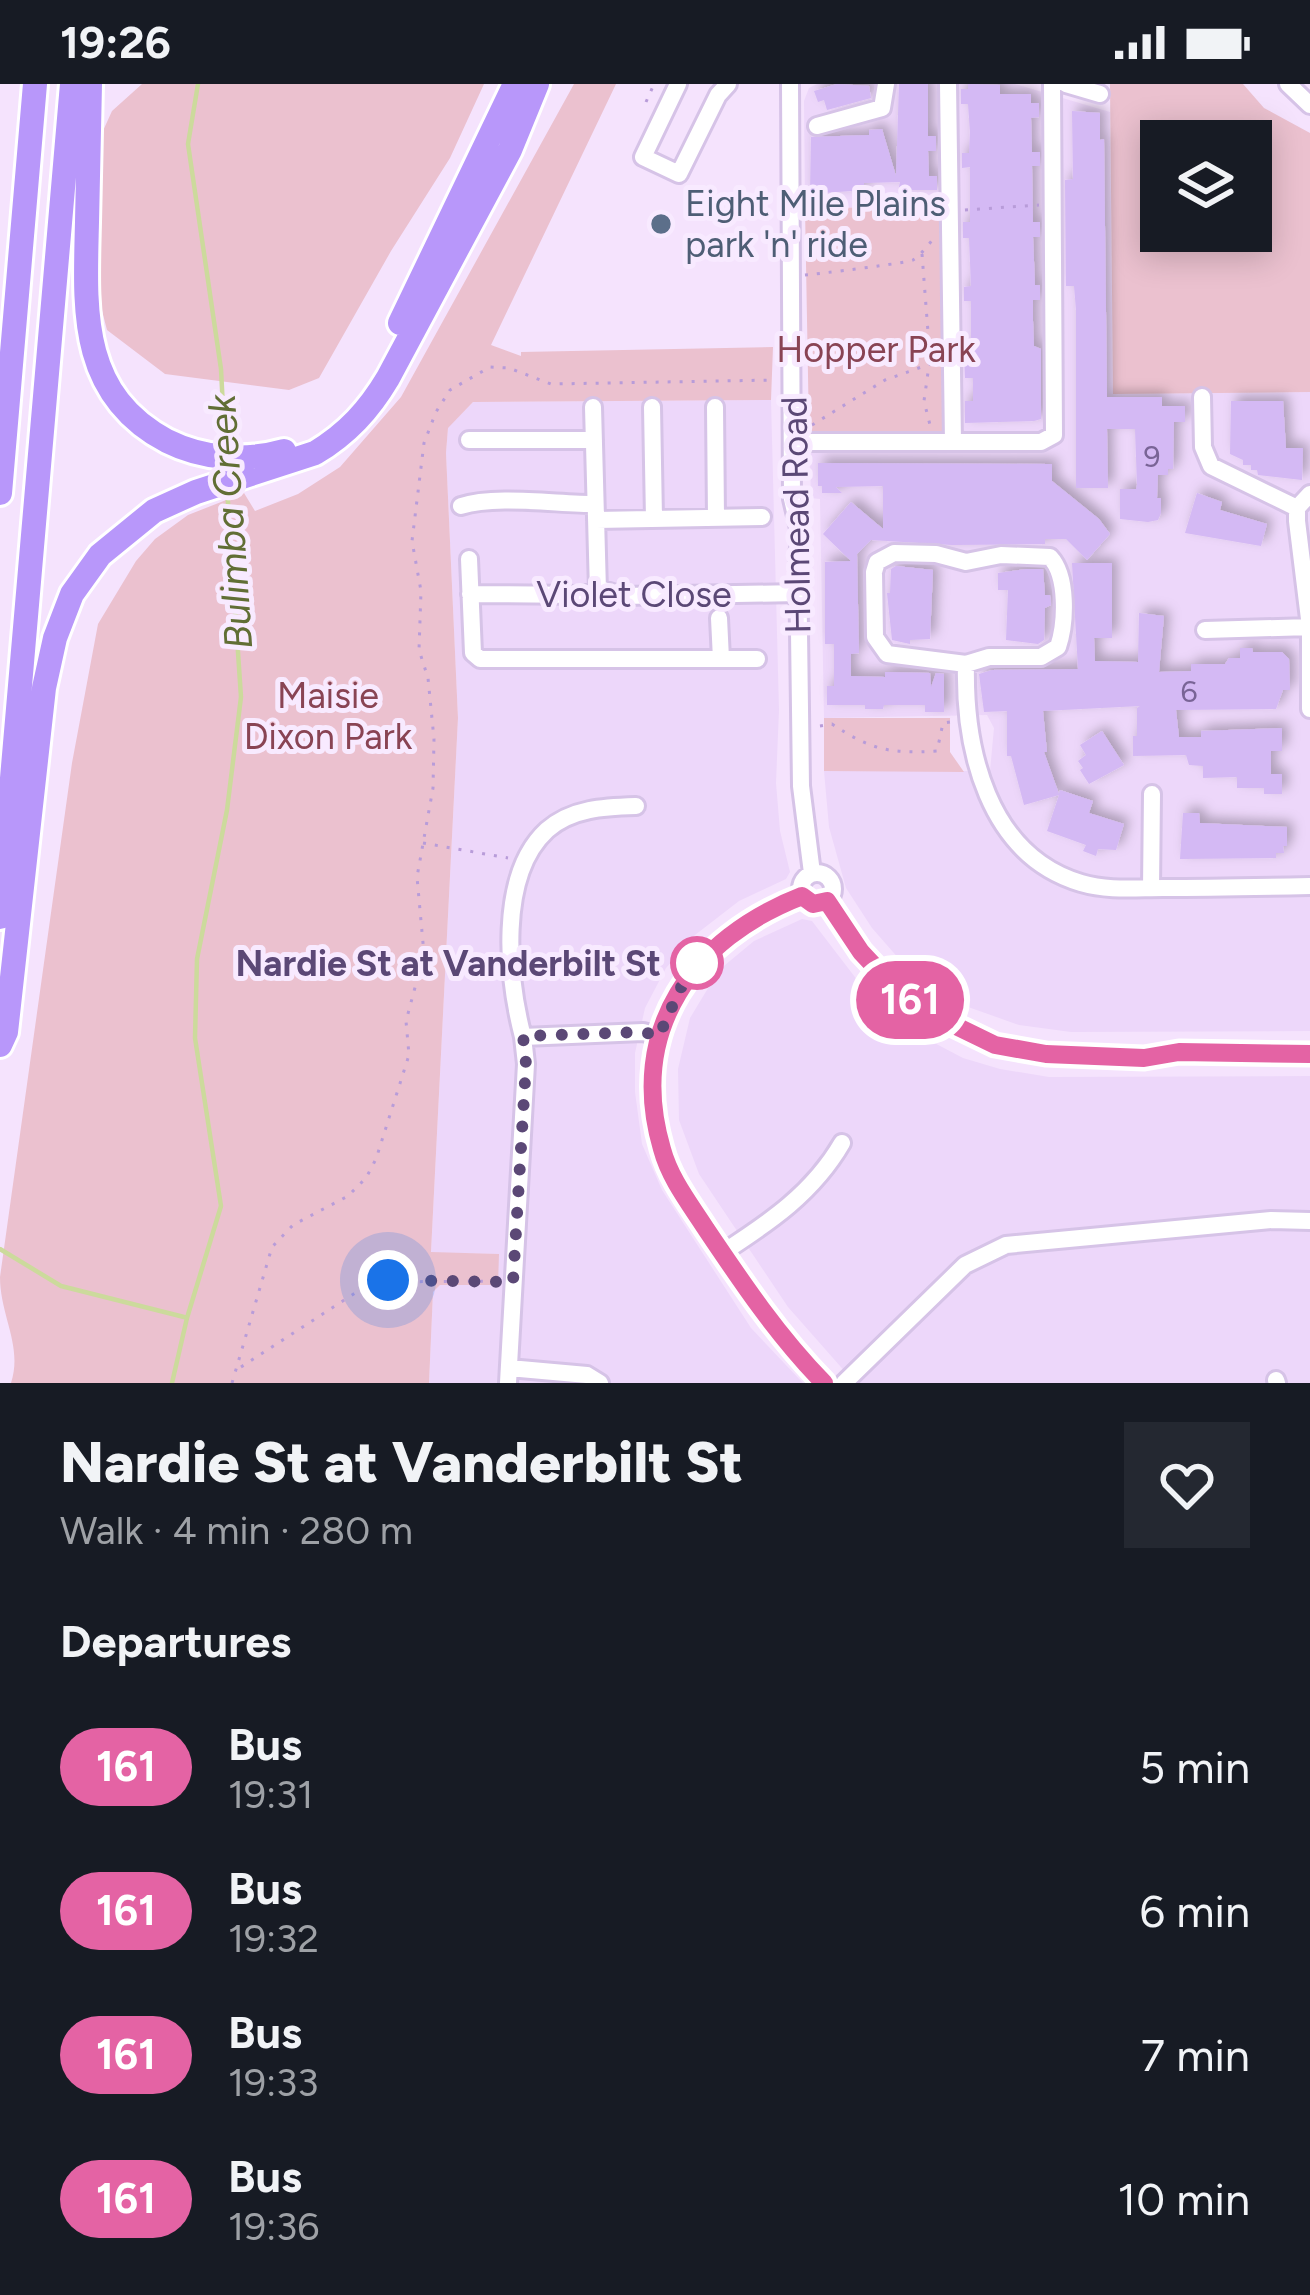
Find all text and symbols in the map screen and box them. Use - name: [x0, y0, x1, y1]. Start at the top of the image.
- text: 19:26: [60, 15, 171, 69]
- map controls: [1140, 120, 1272, 252]
- button: layers: [1140, 120, 1272, 252]
- place label: Eight Mile Plains park 'n' ride: [685, 182, 946, 266]
- marker: Eight Mile Plains park 'n' ride: [648, 211, 674, 237]
- park label: Hopper Park: [776, 328, 976, 371]
- water label: Bulimba Creek: [198, 392, 262, 651]
- street label: Holmead Road: [772, 396, 820, 634]
- house number: 9: [1144, 438, 1160, 475]
- street label: Violet Close: [536, 573, 732, 616]
- house number: 6: [1181, 673, 1198, 710]
- park label: Maisie Dixon Park: [244, 674, 413, 758]
- marker: Nardie St at Vanderbilt St: [672, 938, 722, 988]
- place label: Nardie St at Vanderbilt St: [236, 942, 661, 985]
- line badge: 161: [841, 961, 979, 1039]
- text: 161: [880, 974, 940, 1025]
- your location: [358, 1250, 418, 1310]
- button: heart: [1124, 1422, 1250, 1548]
- text: Nardie St at Vanderbilt St: [60, 1428, 743, 1496]
- text: Walk · 4 min · 280 m: [60, 1507, 413, 1554]
- text: Departures: [60, 1614, 291, 1668]
- text: Bus: [228, 1717, 302, 1771]
- text: 5 min: [1139, 1740, 1250, 1794]
- text: 161: [96, 1741, 156, 1792]
- text: 19:31: [228, 1771, 313, 1818]
- text: Bus: [228, 1861, 302, 1915]
- text: 6 min: [1140, 1884, 1250, 1938]
- text: 161: [96, 1885, 156, 1936]
- text: 19:32: [228, 1915, 319, 1962]
- text: Bus: [228, 2005, 302, 2059]
- text: 7 min: [1141, 2028, 1250, 2082]
- text: 161: [96, 2029, 156, 2080]
- text: 19:33: [228, 2059, 318, 2106]
- text: Bus: [228, 2149, 302, 2203]
- text: 10 min: [1118, 2172, 1250, 2226]
- text: 161: [96, 2173, 156, 2224]
- text: 19:36: [228, 2203, 319, 2250]

